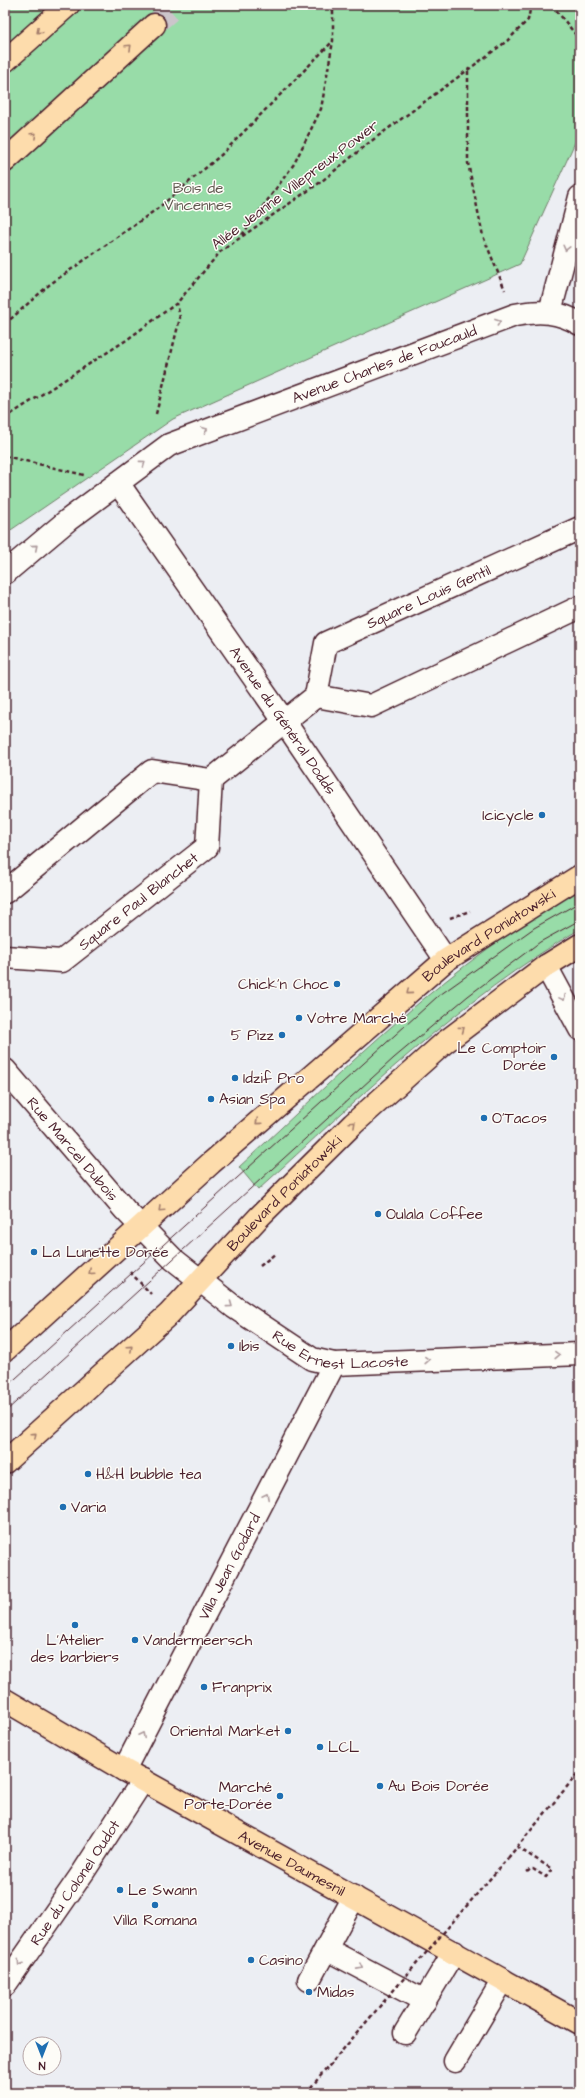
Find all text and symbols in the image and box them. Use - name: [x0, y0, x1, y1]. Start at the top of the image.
- one-way arrow: [36, 26, 44, 33]
- one-way arrow: [125, 45, 132, 52]
- street label: Allée Jeanne Villepreux-Power: [207, 115, 383, 255]
- one-way arrow: [29, 132, 37, 140]
- park label: Bois de Vincennes: [164, 178, 232, 216]
- one-way arrow: [562, 245, 570, 251]
- one-way arrow: [494, 318, 501, 326]
- street label: Avenue Charles de Foucauld: [289, 320, 480, 408]
- one-way arrow: [202, 427, 209, 435]
- one-way arrow: [138, 461, 145, 468]
- one-way arrow: [30, 545, 38, 552]
- street label: Square Louis Gentil: [363, 559, 494, 634]
- street label: Avenue du Général Dodds: [224, 642, 342, 799]
- place label: Icicycle: [482, 805, 534, 827]
- marker: Icicycle: [537, 810, 547, 820]
- street label: Square Paul Blanchet: [74, 847, 203, 955]
- street label: Boulevard Poniatowski: [417, 883, 560, 987]
- place label: Chick’n Choc: [238, 974, 330, 995]
- marker: Chick’n Choc: [332, 979, 342, 989]
- one-way arrow: [406, 987, 414, 994]
- one-way arrow: [558, 994, 565, 1001]
- place label: Votre Marché: [307, 1008, 407, 1029]
- marker: Votre Marché: [294, 1013, 304, 1023]
- place label: 5 Pizz: [231, 1025, 275, 1046]
- one-way arrow: [458, 1026, 465, 1034]
- marker: 5 Pizz: [277, 1030, 287, 1040]
- place label: Le Comptoir Dorée: [457, 1038, 546, 1076]
- marker: Le Comptoir Dorée: [549, 1052, 559, 1062]
- place label: Idzif Pro: [243, 1068, 304, 1089]
- marker: Idzif Pro: [230, 1073, 240, 1083]
- place label: Asian Spa: [219, 1089, 286, 1110]
- street label: Rue Marcel Dubois: [22, 1092, 124, 1206]
- marker: Asian Spa: [206, 1094, 216, 1104]
- place label: O'Tacos: [492, 1108, 547, 1129]
- marker: O'Tacos: [479, 1113, 489, 1123]
- one-way arrow: [255, 1118, 262, 1125]
- one-way arrow: [348, 1121, 356, 1128]
- street label: Boulevard Poniatowski: [222, 1130, 347, 1256]
- one-way arrow: [158, 1204, 166, 1212]
- place label: Oulala Coffee: [386, 1204, 483, 1225]
- marker: Oulala Coffee: [373, 1209, 383, 1219]
- place label: La Lunette Dorée: [42, 1242, 169, 1263]
- marker: La Lunette Dorée: [29, 1247, 39, 1257]
- one-way arrow: [88, 1267, 96, 1275]
- one-way arrow: [226, 1300, 233, 1307]
- street label: Rue Ernest Lacoste: [268, 1325, 409, 1375]
- place label: Ibis: [239, 1336, 260, 1357]
- marker: Ibis: [226, 1341, 236, 1351]
- one-way arrow: [125, 1345, 133, 1352]
- one-way arrow: [554, 1351, 560, 1359]
- one-way arrow: [424, 1356, 430, 1365]
- one-way arrow: [29, 1433, 37, 1440]
- place label: H&H bubble tea: [96, 1464, 202, 1485]
- marker: H&H bubble tea: [83, 1469, 93, 1479]
- one-way arrow: [261, 1492, 269, 1500]
- place label: Varia: [71, 1497, 107, 1518]
- marker: Varia: [58, 1502, 68, 1512]
- street label: Villa Jean Godard: [193, 1509, 266, 1624]
- marker: L’Atelier des barbiers: [70, 1620, 80, 1630]
- place label: L’Atelier des barbiers: [31, 1630, 120, 1668]
- place label: Vandermeersch: [143, 1630, 253, 1651]
- marker: Vandermeersch: [130, 1635, 140, 1645]
- place label: Franprix: [212, 1677, 273, 1698]
- marker: Franprix: [199, 1682, 209, 1692]
- place label: Oriental Market: [170, 1721, 280, 1742]
- marker: Oriental Market: [283, 1726, 293, 1736]
- one-way arrow: [137, 1732, 145, 1739]
- place label: LCL: [328, 1737, 360, 1758]
- marker: LCL: [315, 1742, 325, 1752]
- place label: Au Bois Dorée: [388, 1776, 489, 1797]
- place label: Marché Porte-Dorée: [184, 1777, 272, 1815]
- marker: Au Bois Dorée: [375, 1781, 385, 1791]
- marker: Marché Porte-Dorée: [275, 1791, 285, 1801]
- street label: Rue du Colonel Oudot: [25, 1816, 125, 1950]
- street label: Avenue Daumesnil: [235, 1825, 349, 1901]
- place label: Le Swann: [128, 1880, 197, 1901]
- marker: Le Swann: [115, 1885, 125, 1895]
- marker: Villa Romana: [150, 1900, 160, 1910]
- place label: Villa Romana: [113, 1910, 197, 1931]
- place label: Casino: [259, 1950, 304, 1971]
- marker: Casino: [246, 1955, 256, 1965]
- one-way arrow: [18, 1959, 25, 1966]
- one-way arrow: [356, 1962, 363, 1970]
- place label: Midas: [317, 1982, 355, 2003]
- marker: Midas: [304, 1987, 314, 1997]
- north arrow: [22, 2036, 62, 2076]
- text: N: [38, 2058, 45, 2073]

